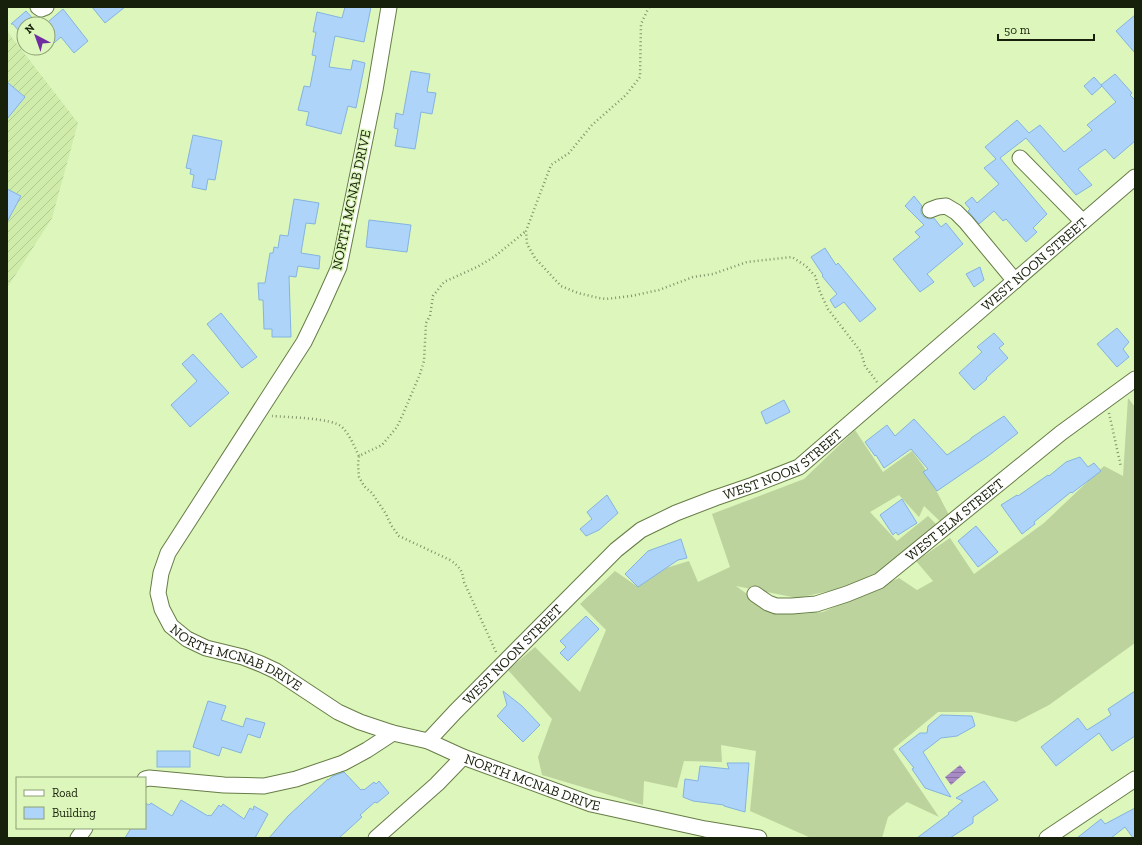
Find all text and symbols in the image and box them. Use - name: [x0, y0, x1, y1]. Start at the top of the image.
- north arrow: [16, 16, 56, 56]
- scale bar: [998, 16, 1094, 42]
- text: N: [22, 21, 38, 36]
- text: 50 m: [1004, 23, 1031, 37]
- street label: NORTH MCNAB DRIVE: [328, 128, 375, 272]
- street label: WEST NOON STREET: [978, 214, 1091, 315]
- street label: WEST NOON STREET: [721, 426, 846, 504]
- street label: WEST ELM STREET: [902, 475, 1008, 565]
- street label: WEST NOON STREET: [459, 601, 566, 708]
- street label: NORTH MCNAB DRIVE: [167, 621, 305, 695]
- street label: NORTH MCNAB DRIVE: [462, 750, 602, 815]
- legend: [16, 777, 146, 829]
- text: Road: [52, 786, 78, 800]
- text: Building: [52, 806, 96, 820]

